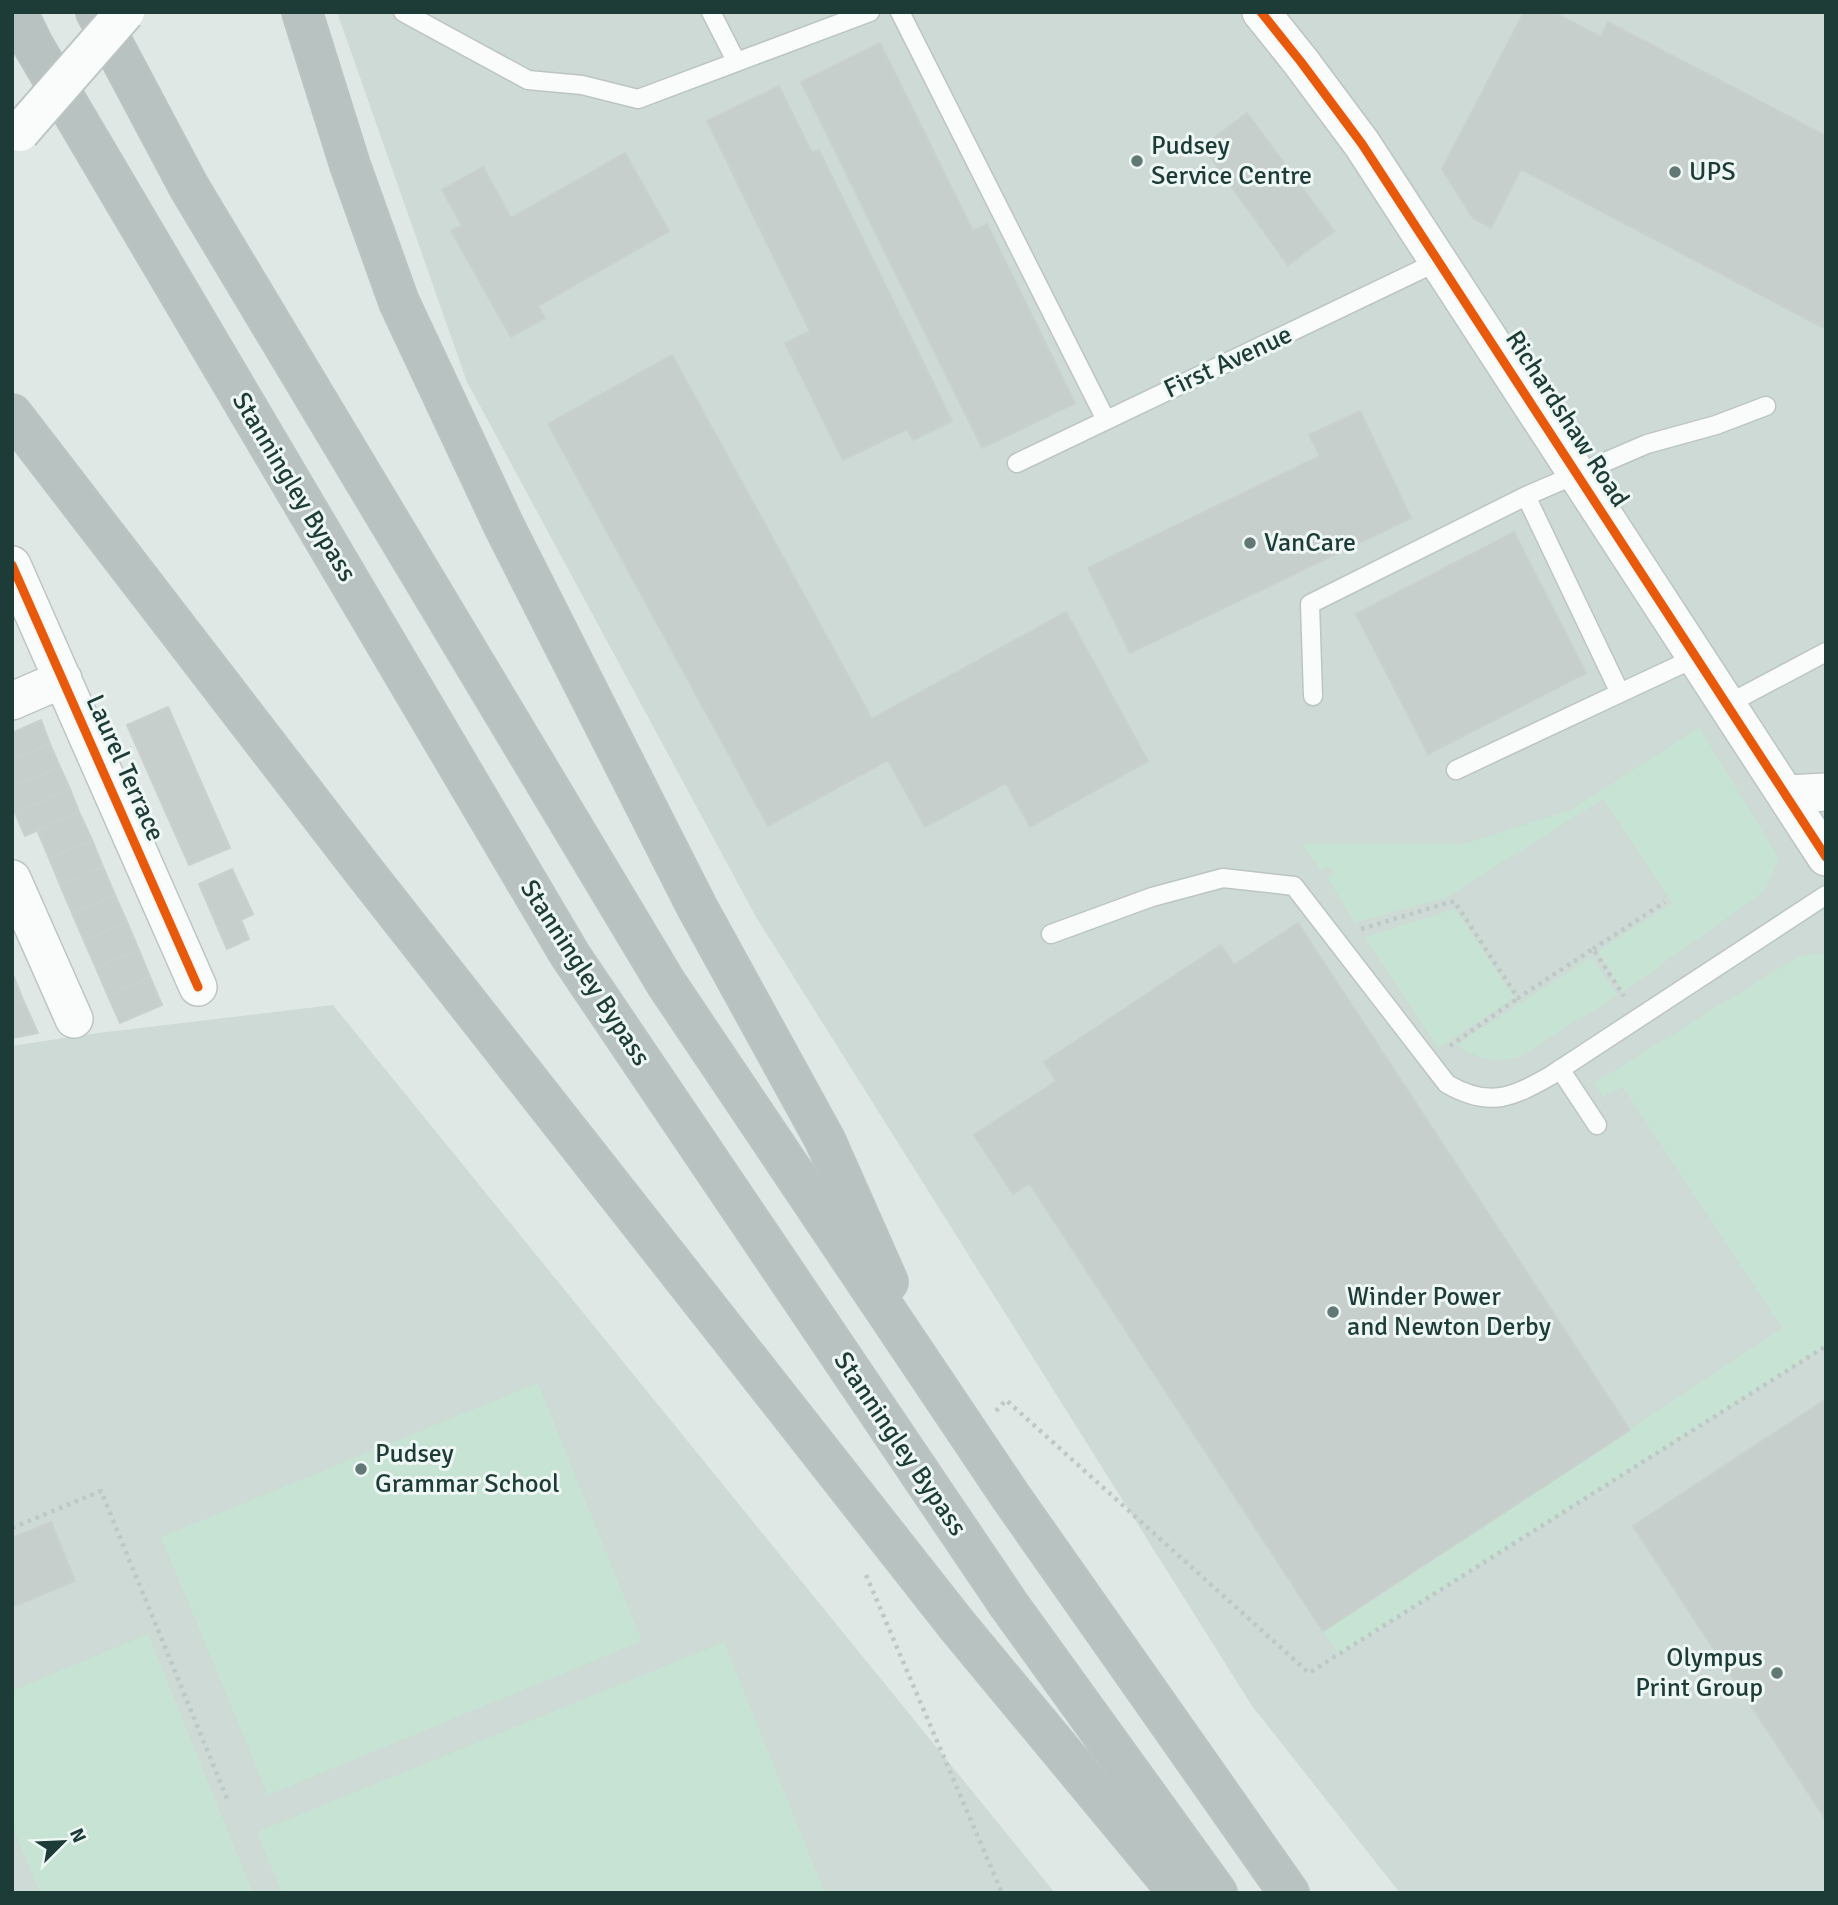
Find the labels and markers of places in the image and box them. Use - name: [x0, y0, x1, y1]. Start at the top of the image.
- place label: Pudsey Service Centre: [1151, 130, 1312, 192]
- marker: Pudsey Service Centre: [1129, 153, 1145, 169]
- place label: UPS: [1689, 156, 1736, 188]
- marker: UPS: [1667, 164, 1683, 180]
- place label: VanCare: [1264, 527, 1356, 559]
- marker: VanCare: [1242, 535, 1258, 551]
- place label: Winder Power and Newton Derby: [1347, 1281, 1551, 1343]
- marker: Winder Power and Newton Derby: [1325, 1304, 1341, 1320]
- place label: Pudsey Grammar School: [375, 1438, 560, 1500]
- marker: Pudsey Grammar School: [353, 1461, 369, 1477]
- place label: Olympus Print Group: [1635, 1642, 1763, 1704]
- marker: Olympus Print Group: [1769, 1665, 1785, 1681]

